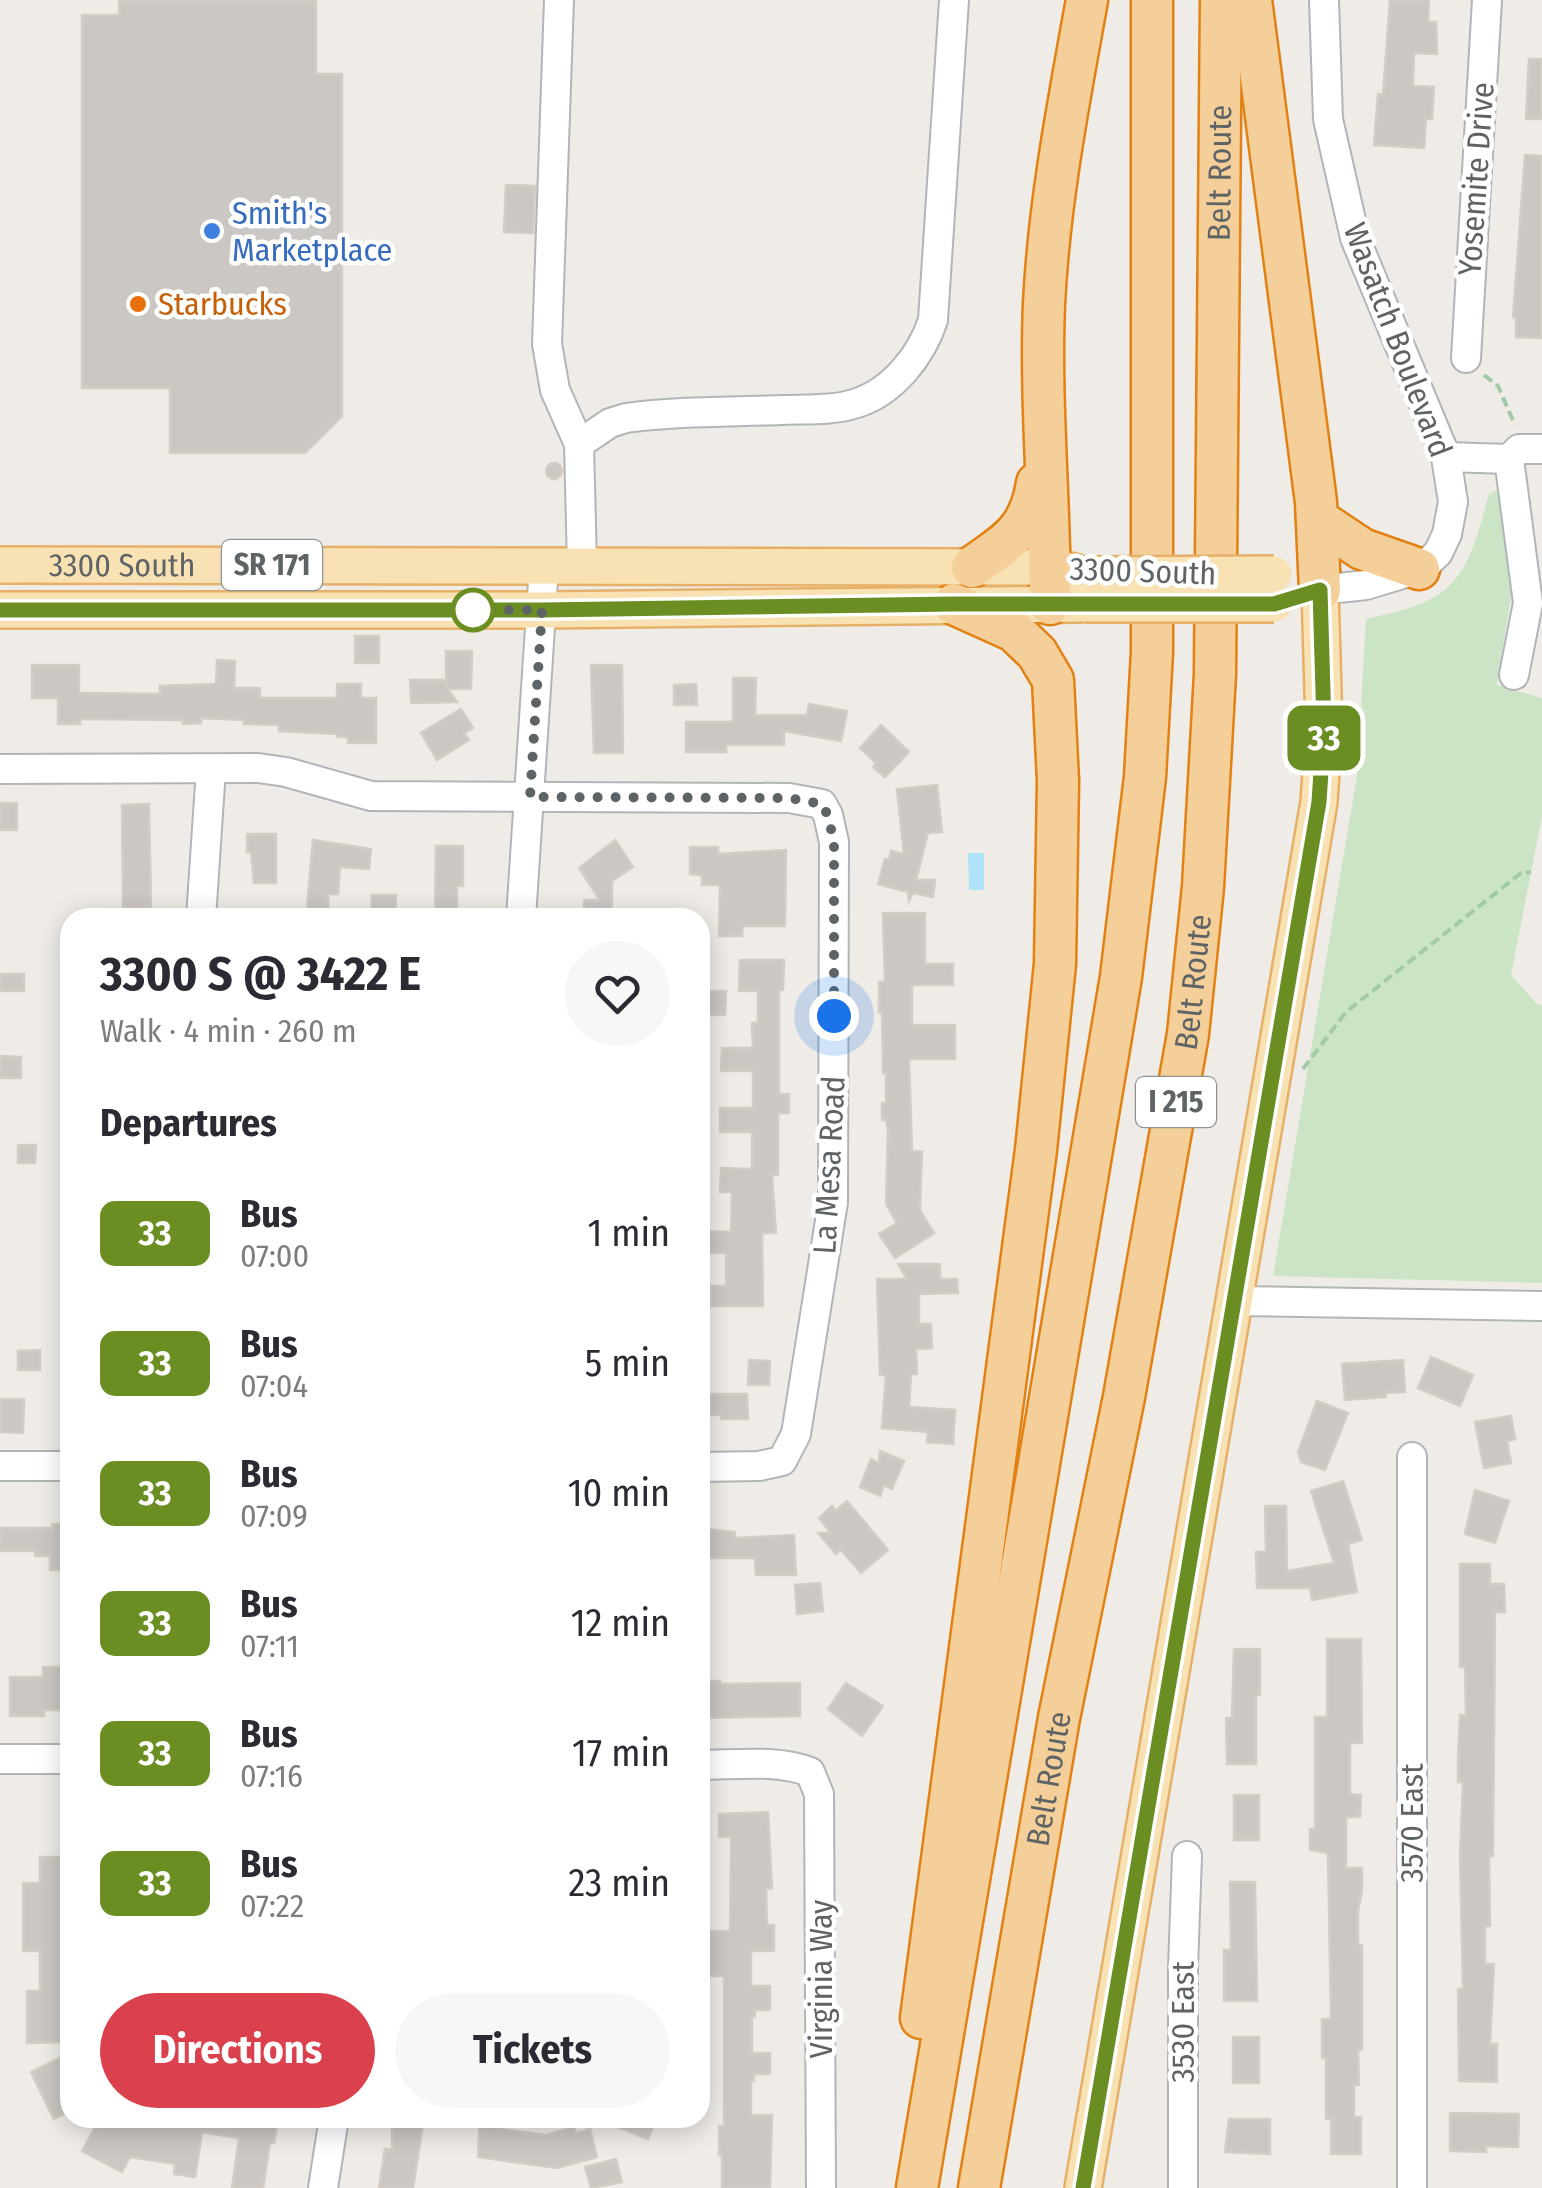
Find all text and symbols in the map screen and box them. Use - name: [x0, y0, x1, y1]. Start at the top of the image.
- street label: Yosemite Drive: [1450, 81, 1502, 277]
- street label: Belt Route: [1200, 105, 1239, 241]
- place label: Smith's Marketplace: [232, 194, 392, 269]
- street label: Wasatch Boulevard: [1336, 218, 1460, 462]
- marker: Smith's Marketplace: [201, 220, 223, 242]
- place label: Starbucks: [158, 285, 287, 323]
- marker: Starbucks: [127, 293, 149, 315]
- road number: SR 171: [222, 540, 322, 590]
- street label: 3300 South: [49, 546, 195, 584]
- street label: 3300 South: [1069, 549, 1217, 593]
- unlabelled marker: [452, 589, 494, 631]
- line badge: 33: [1279, 706, 1369, 770]
- text: 33: [1307, 717, 1341, 759]
- street label: Belt Route: [1167, 912, 1219, 1053]
- button: heart: [565, 941, 670, 1046]
- text: 3300 S @ 3422 E: [100, 945, 421, 1003]
- your location: [809, 991, 859, 1041]
- text: Walk · 4 min · 260 m: [100, 1012, 357, 1050]
- street label: La Mesa Road: [805, 1075, 853, 1255]
- road number: I 215: [1136, 1077, 1216, 1127]
- text: Departures: [100, 1100, 277, 1146]
- text: Bus: [240, 1191, 298, 1237]
- text: 1 min: [587, 1210, 670, 1256]
- text: 33: [138, 1212, 172, 1254]
- text: 07:00: [240, 1237, 309, 1275]
- text: Bus: [240, 1321, 298, 1367]
- text: 5 min: [585, 1340, 670, 1386]
- text: 33: [138, 1342, 172, 1384]
- text: 07:04: [240, 1367, 308, 1405]
- text: Bus: [240, 1451, 298, 1497]
- text: 10 min: [568, 1470, 670, 1516]
- text: 33: [138, 1472, 172, 1514]
- text: 07:09: [240, 1497, 308, 1535]
- text: Bus: [240, 1581, 298, 1627]
- text: 12 min: [571, 1600, 670, 1646]
- text: 33: [138, 1602, 172, 1644]
- text: 07:11: [240, 1627, 299, 1665]
- street label: Belt Route: [1018, 1709, 1079, 1849]
- text: Bus: [240, 1711, 298, 1757]
- text: 17 min: [572, 1730, 670, 1776]
- text: 33: [138, 1732, 172, 1774]
- text: 07:16: [240, 1757, 303, 1795]
- street label: 3570 East: [1393, 1763, 1431, 1883]
- text: Bus: [240, 1841, 298, 1887]
- text: 23 min: [568, 1860, 670, 1906]
- text: 33: [138, 1862, 172, 1904]
- text: 07:22: [240, 1887, 304, 1925]
- street label: Virginia Way: [802, 1899, 840, 2058]
- street label: 3530 East: [1164, 1961, 1202, 2083]
- button: Directions: [100, 1993, 375, 2108]
- button: Tickets: [395, 1993, 670, 2108]

